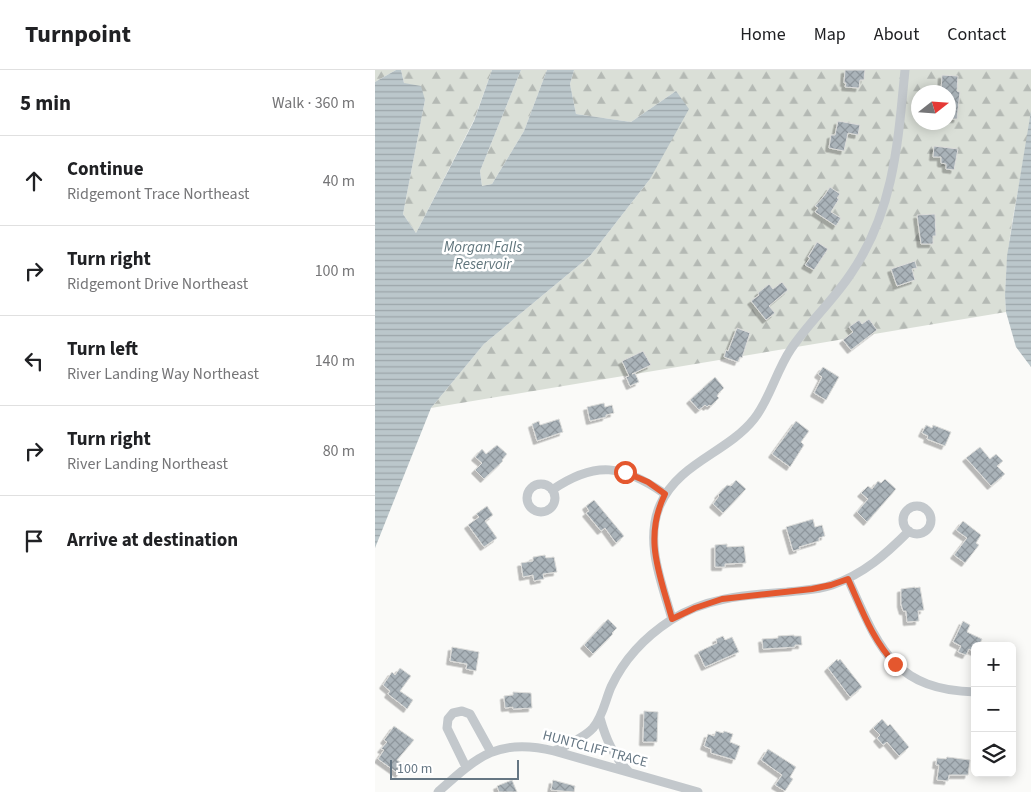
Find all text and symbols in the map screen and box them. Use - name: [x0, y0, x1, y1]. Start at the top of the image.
- text: Turnpoint: [25, 17, 131, 52]
- text: Home: [740, 22, 786, 47]
- text: Map: [814, 22, 846, 47]
- text: About: [874, 22, 919, 47]
- text: Contact: [947, 22, 1006, 47]
- north arrow: [911, 85, 956, 130]
- text: 5 min: [20, 88, 71, 118]
- text: Walk · 360 m: [272, 92, 355, 114]
- text: Continue: [67, 156, 144, 183]
- icon: ahead: [20, 167, 48, 195]
- text: 40 m: [323, 170, 355, 192]
- text: Ridgemont Trace Northeast: [67, 183, 249, 205]
- water label: Morgan Falls Reservoir: [444, 237, 522, 275]
- text: Turn right: [67, 246, 151, 273]
- icon: right: [20, 257, 48, 285]
- text: 100 m: [315, 260, 355, 282]
- text: Ridgemont Drive Northeast: [67, 273, 248, 295]
- text: Turn left: [67, 336, 138, 363]
- icon: left: [20, 347, 48, 375]
- text: 140 m: [315, 350, 355, 372]
- text: River Landing Way Northeast: [67, 363, 259, 385]
- text: Turn right: [67, 426, 151, 453]
- icon: right: [20, 437, 48, 465]
- text: 80 m: [323, 440, 355, 462]
- text: River Landing Northeast: [67, 453, 228, 475]
- route start: [614, 461, 637, 484]
- icon: arrive: [20, 527, 48, 555]
- text: Arrive at destination: [67, 527, 238, 554]
- map controls: [971, 642, 1016, 777]
- button: +: [971, 642, 1016, 687]
- route end: [884, 653, 907, 676]
- button: −: [971, 687, 1016, 732]
- street label: HUNTCLIFF TRACE: [540, 725, 650, 773]
- button: layers: [971, 732, 1016, 777]
- scale bar: [390, 757, 519, 780]
- text: 100 m: [397, 759, 432, 779]

